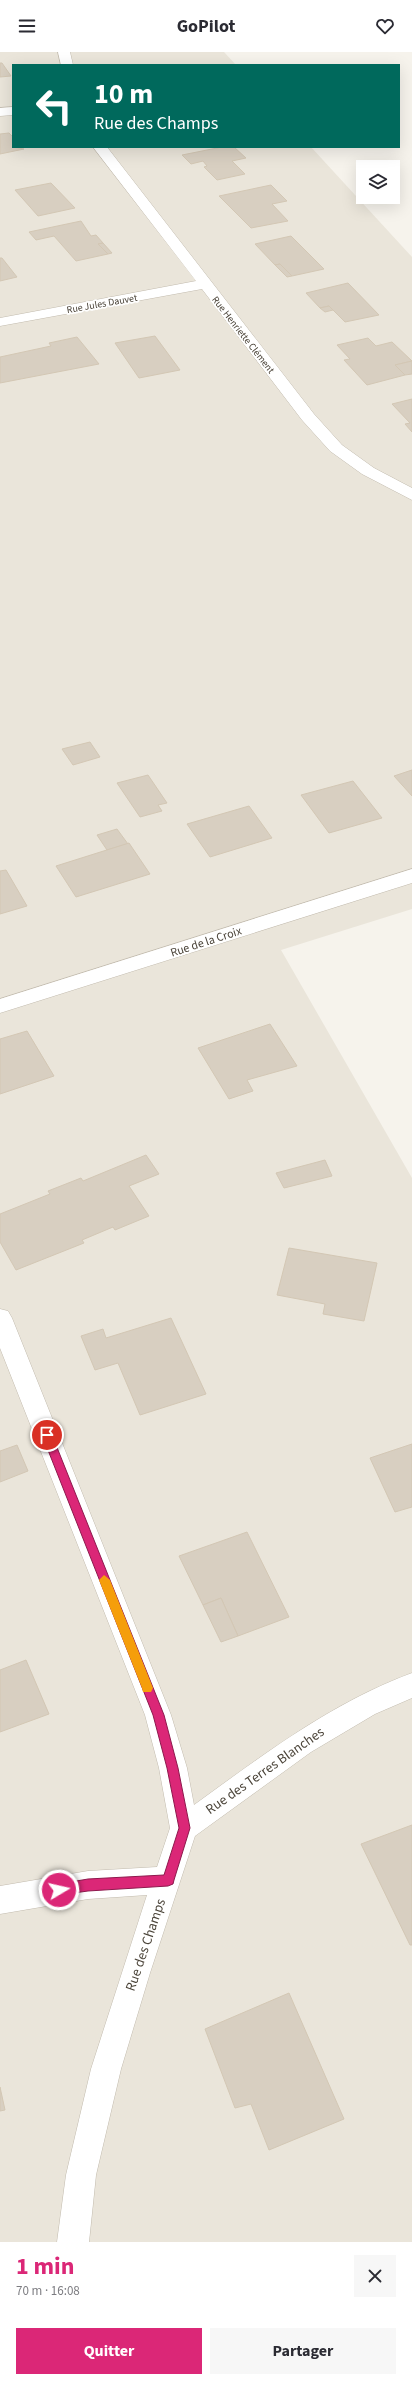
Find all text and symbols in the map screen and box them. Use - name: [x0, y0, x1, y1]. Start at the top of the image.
- text: GoPilot: [177, 14, 235, 39]
- icon: menu: [16, 15, 38, 37]
- icon: heart: [374, 15, 396, 37]
- text: 10 m: [94, 74, 153, 114]
- icon: left: [28, 80, 80, 132]
- text: Rue des Champs: [94, 111, 218, 136]
- map controls: [356, 160, 400, 204]
- button: layers: [356, 160, 400, 204]
- street label: Rue Jules Dauvet: [66, 291, 139, 317]
- street label: Rue Henriette Clément: [208, 293, 278, 377]
- street label: Rue de la Croix: [168, 922, 244, 962]
- pin: [30, 1418, 64, 1452]
- icon: arrive: [36, 1424, 58, 1446]
- street label: Rue des Terres Blanches: [202, 1722, 328, 1820]
- position arrow: [38, 1869, 80, 1911]
- street label: Rue des Champs: [121, 1896, 171, 1994]
- text: 1 min: [16, 2249, 74, 2284]
- button: close: [354, 2255, 396, 2297]
- text: 70 m · 16:08: [16, 2282, 80, 2300]
- button: Quitter: [16, 2328, 202, 2374]
- button: Partager: [210, 2328, 396, 2374]

